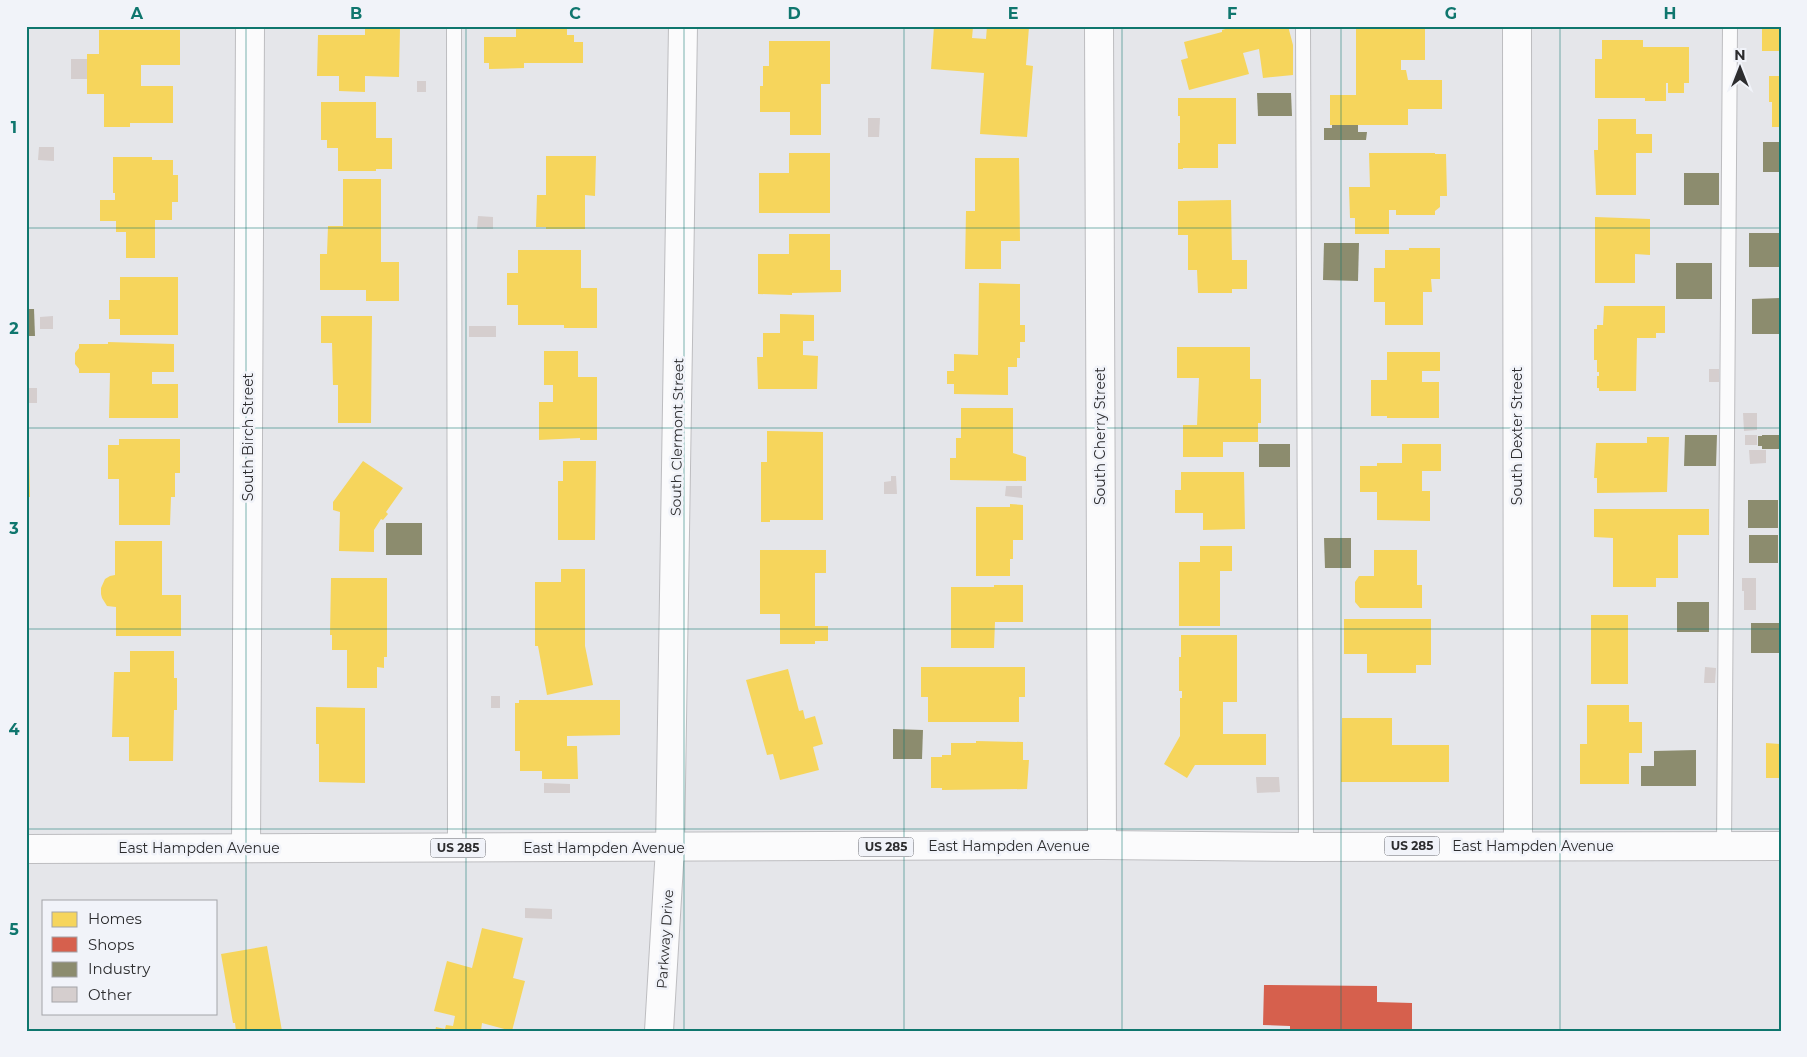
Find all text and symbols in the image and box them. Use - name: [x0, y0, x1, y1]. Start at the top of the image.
- text: A: [130, 4, 144, 23]
- text: B: [350, 4, 362, 23]
- text: C: [569, 4, 581, 23]
- text: D: [787, 4, 801, 23]
- text: E: [1008, 4, 1018, 23]
- text: F: [1227, 4, 1237, 23]
- text: G: [1445, 4, 1457, 23]
- text: H: [1664, 4, 1676, 23]
- north arrow: [1714, 42, 1764, 92]
- text: N: [1734, 46, 1746, 64]
- text: 1: [11, 118, 17, 137]
- text: 2: [9, 319, 19, 338]
- street label: South Clermont Street: [667, 358, 687, 516]
- street label: South Dexter Street: [1508, 366, 1526, 505]
- street label: South Cherry Street: [1091, 367, 1109, 505]
- street label: South Birch Street: [239, 372, 257, 501]
- text: 3: [8, 519, 19, 538]
- text: 4: [8, 720, 20, 739]
- road number: US 285: [1384, 836, 1440, 856]
- street label: East Hampden Avenue: [928, 837, 1090, 855]
- street label: East Hampden Avenue: [1452, 837, 1614, 855]
- road number: US 285: [430, 838, 486, 858]
- road number: US 285: [858, 838, 914, 856]
- street label: East Hampden Avenue: [118, 839, 280, 857]
- street label: East Hampden Avenue: [523, 839, 685, 857]
- street label: Parkway Drive: [653, 889, 677, 989]
- legend: [42, 900, 218, 1014]
- text: Homes: [88, 909, 142, 928]
- text: 5: [9, 920, 19, 939]
- text: Shops: [88, 935, 134, 954]
- text: Industry: [88, 959, 151, 978]
- text: Other: [88, 985, 132, 1004]

